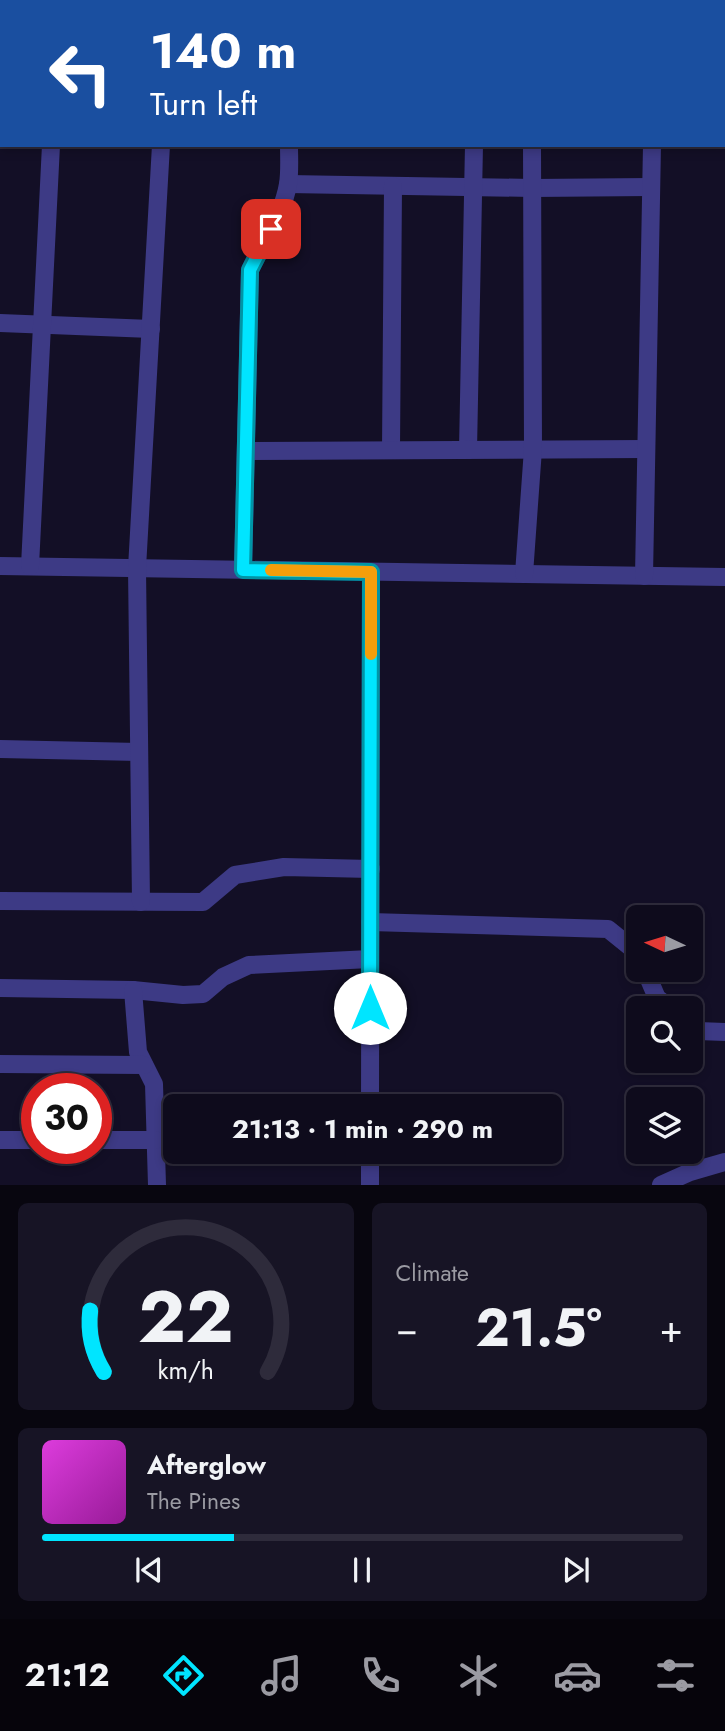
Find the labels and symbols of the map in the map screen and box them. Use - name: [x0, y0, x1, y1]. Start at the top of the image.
- pin: [241, 199, 301, 259]
- north arrow: [626, 905, 704, 982]
- position arrow: [333, 971, 407, 1045]
- speed limit sign: 30: [21, 1073, 112, 1164]

